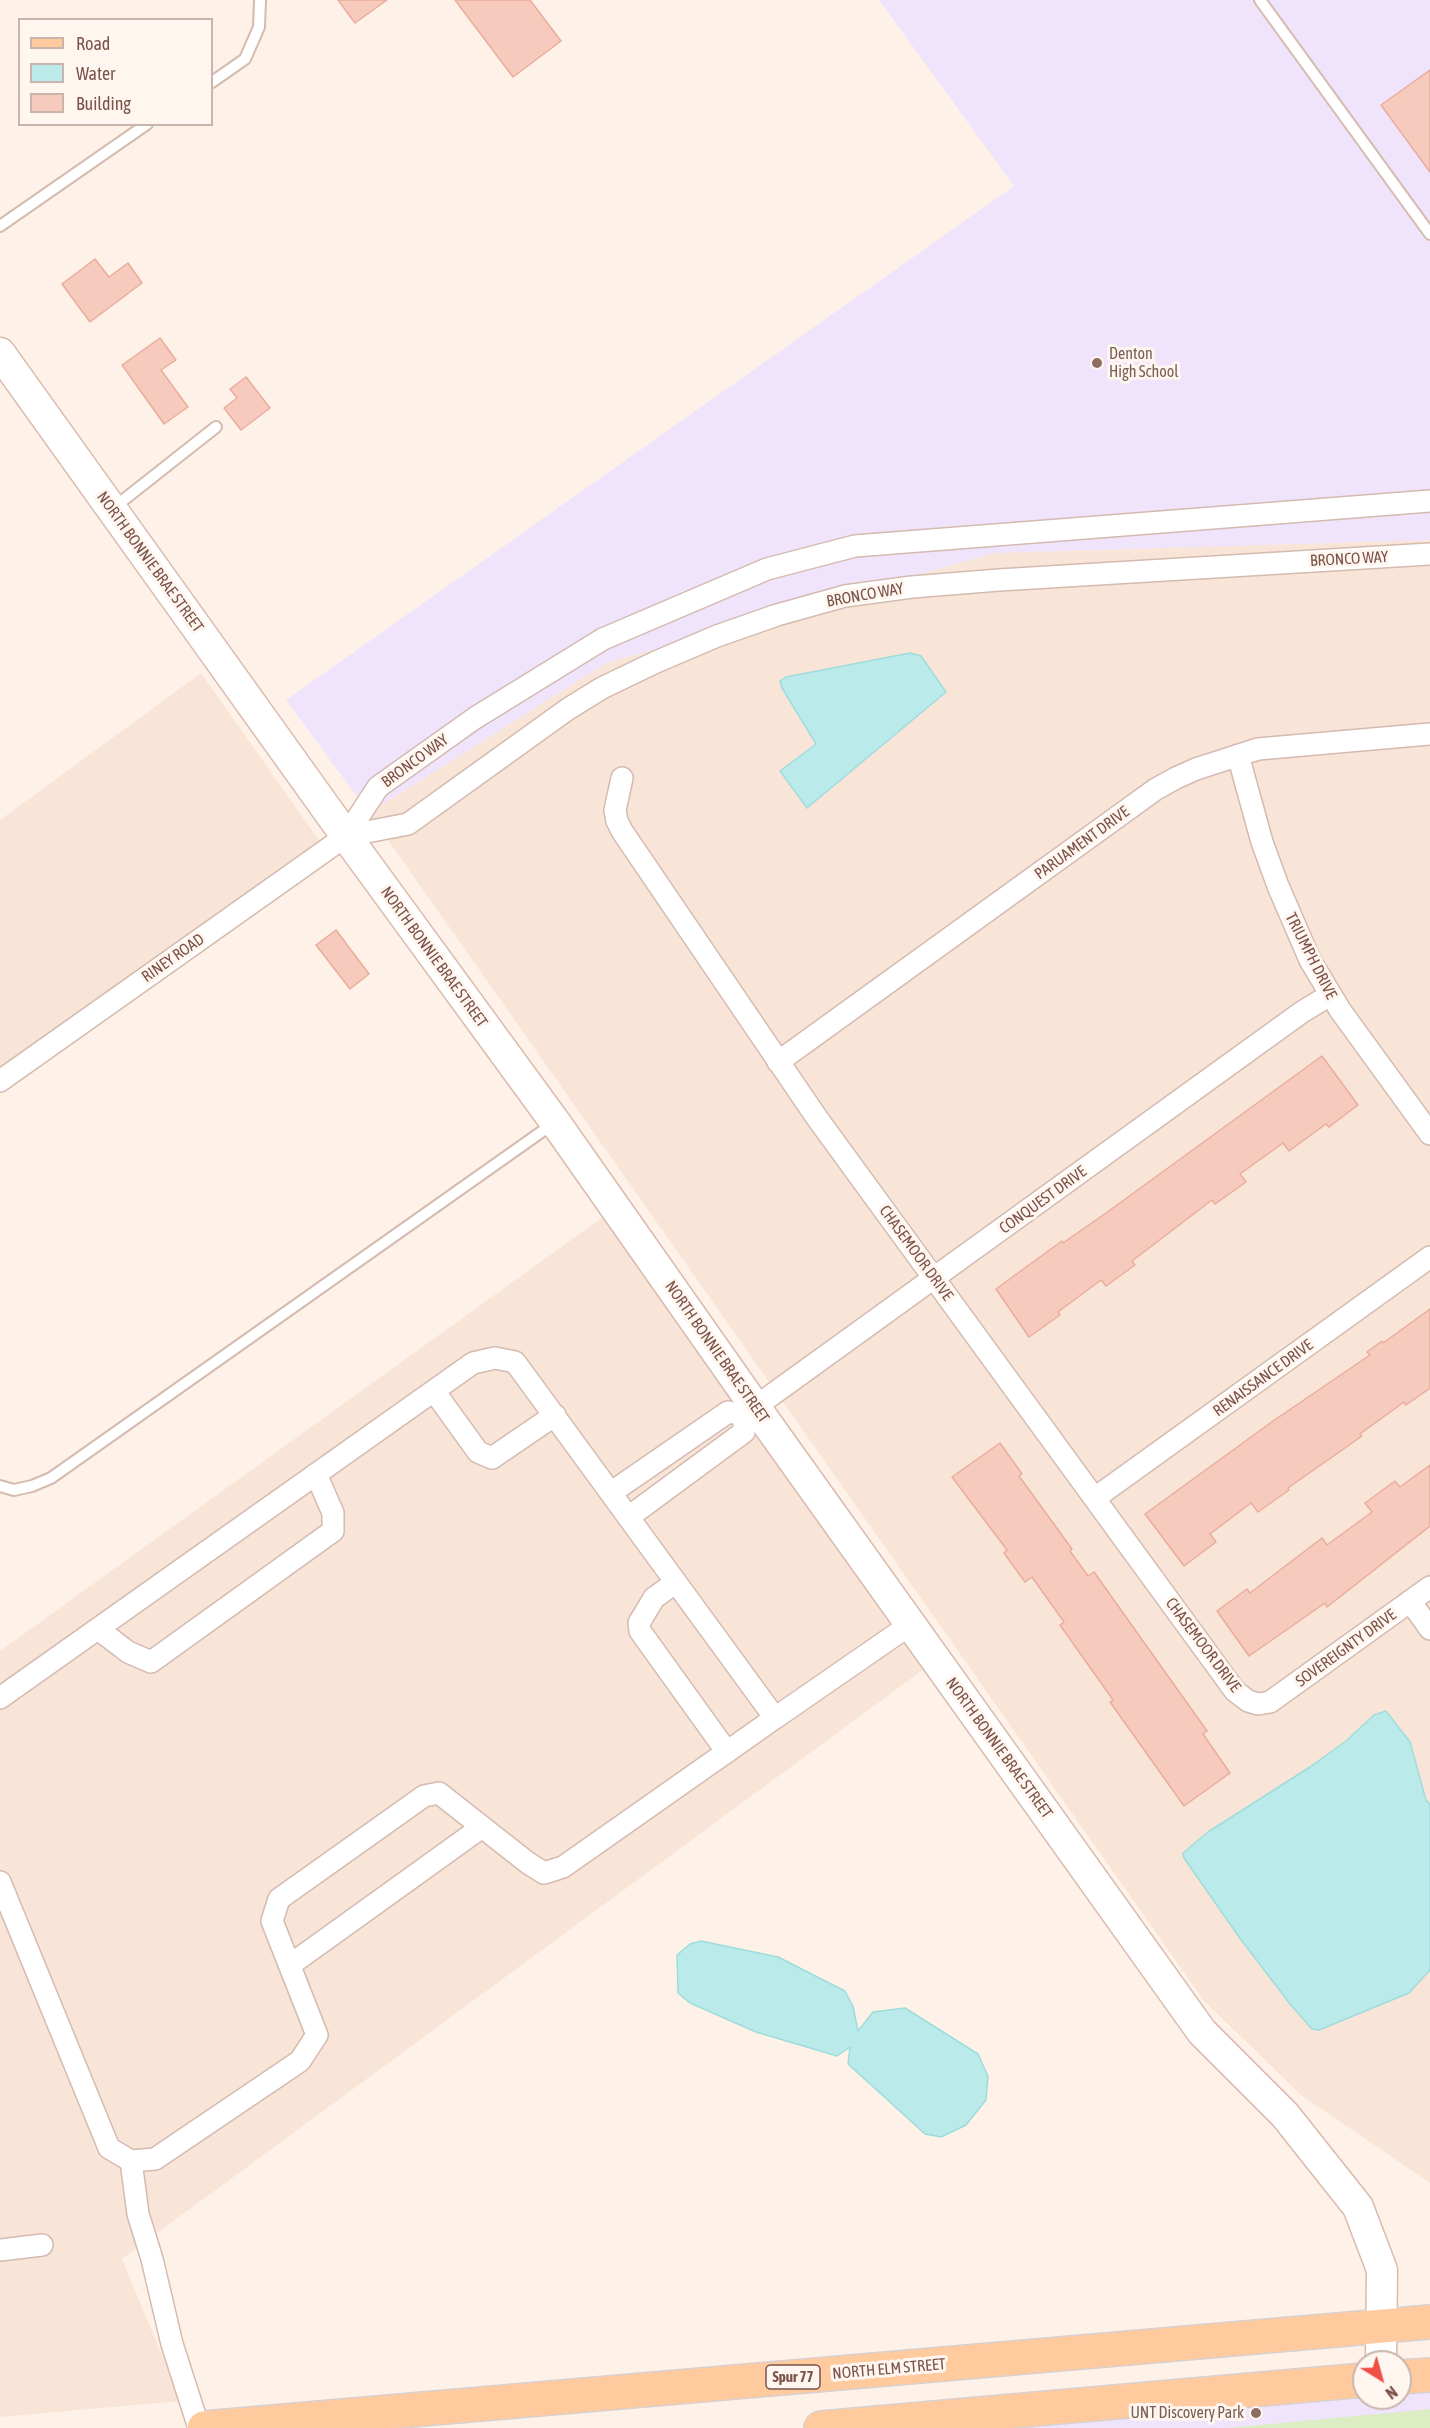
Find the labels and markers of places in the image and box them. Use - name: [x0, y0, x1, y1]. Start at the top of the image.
- place label: Denton High School: [1109, 344, 1178, 382]
- marker: Denton High School: [1090, 356, 1104, 370]
- place label: UNT Discovery Park: [1130, 2403, 1244, 2423]
- marker: UNT Discovery Park: [1249, 2406, 1263, 2420]

